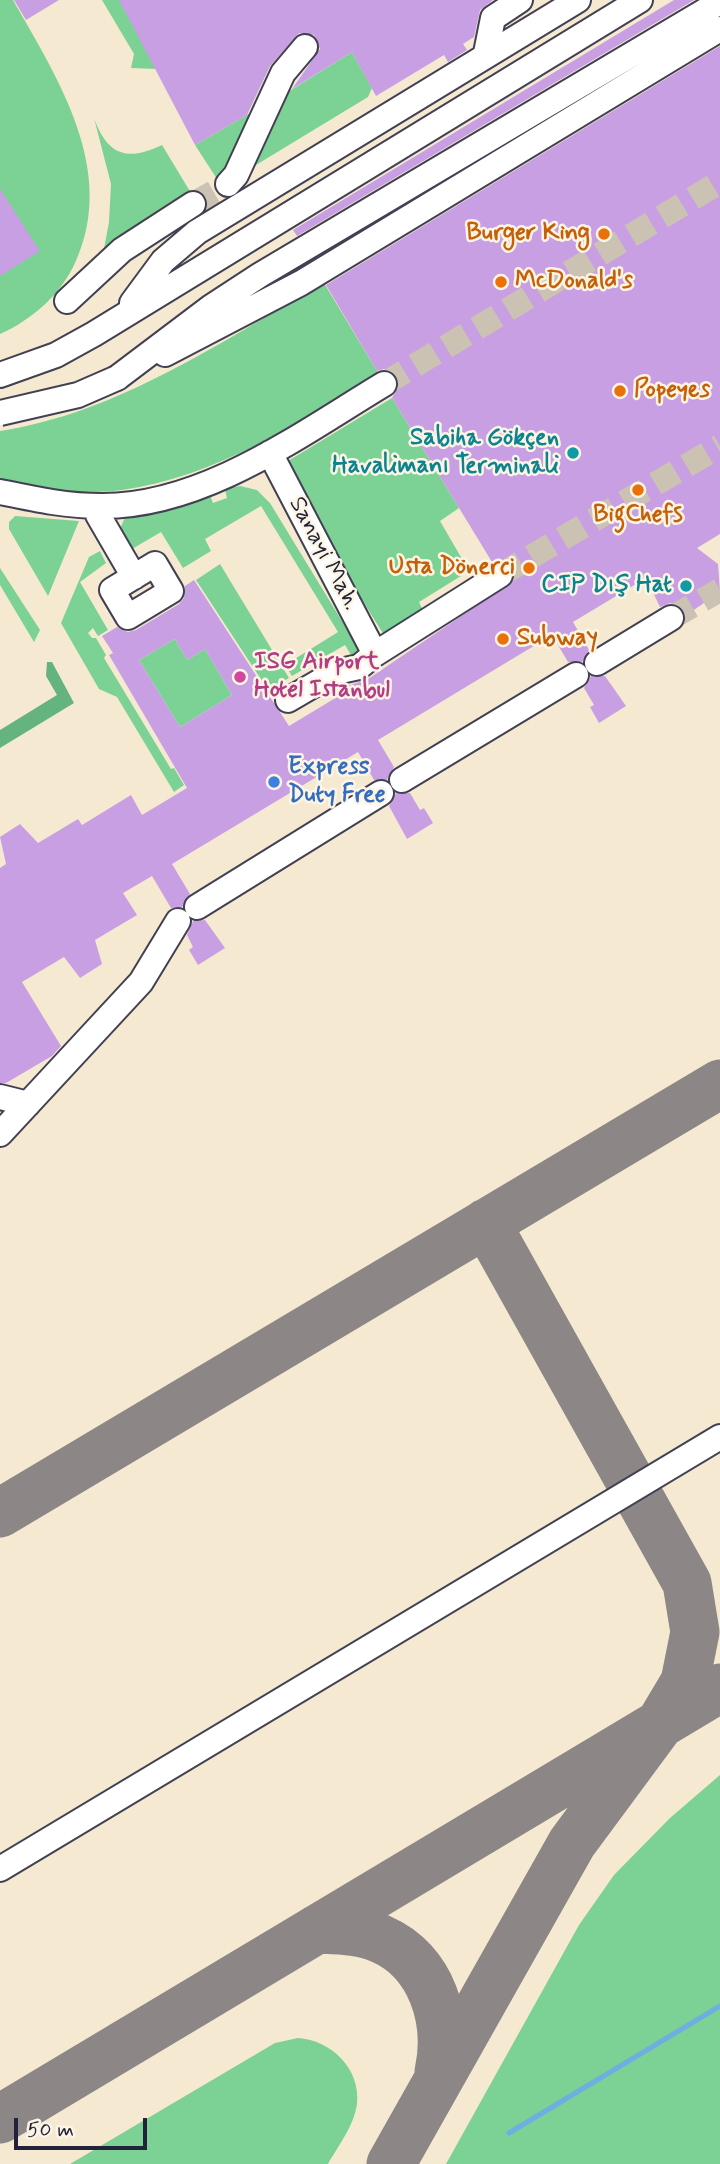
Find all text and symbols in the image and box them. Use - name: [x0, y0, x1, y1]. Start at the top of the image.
- place label: Burger King: [466, 220, 590, 248]
- marker: Burger King: [596, 226, 612, 242]
- place label: McDonald's: [515, 268, 633, 296]
- marker: McDonald's: [493, 274, 509, 290]
- place label: Popeyes: [634, 377, 710, 405]
- marker: Popeyes: [612, 383, 628, 399]
- place label: Sabiha Gökçen Havalimanı Terminali: [332, 425, 559, 481]
- marker: Sabiha Gökçen Havalimanı Terminali: [565, 445, 581, 461]
- marker: BigChefs: [630, 482, 646, 498]
- street label: Sanayi Mah.: [281, 492, 365, 616]
- place label: BigChefs: [593, 502, 683, 530]
- place label: Usta Dönerci: [389, 554, 515, 582]
- marker: Usta Dönerci: [521, 560, 537, 576]
- place label: CIP Dış Hat: [541, 572, 672, 600]
- marker: CIP Dış Hat: [678, 578, 694, 594]
- place label: Subway: [517, 625, 598, 653]
- marker: Subway: [495, 631, 511, 647]
- place label: ISG Airport Hotel Istanbul: [254, 649, 390, 705]
- marker: ISG Airport Hotel Istanbul: [232, 669, 248, 685]
- place label: Express Duty Free: [288, 754, 386, 810]
- marker: Express Duty Free: [266, 774, 282, 790]
- scale bar: [18, 2104, 150, 2148]
- text: 50 m: [27, 2116, 74, 2144]

